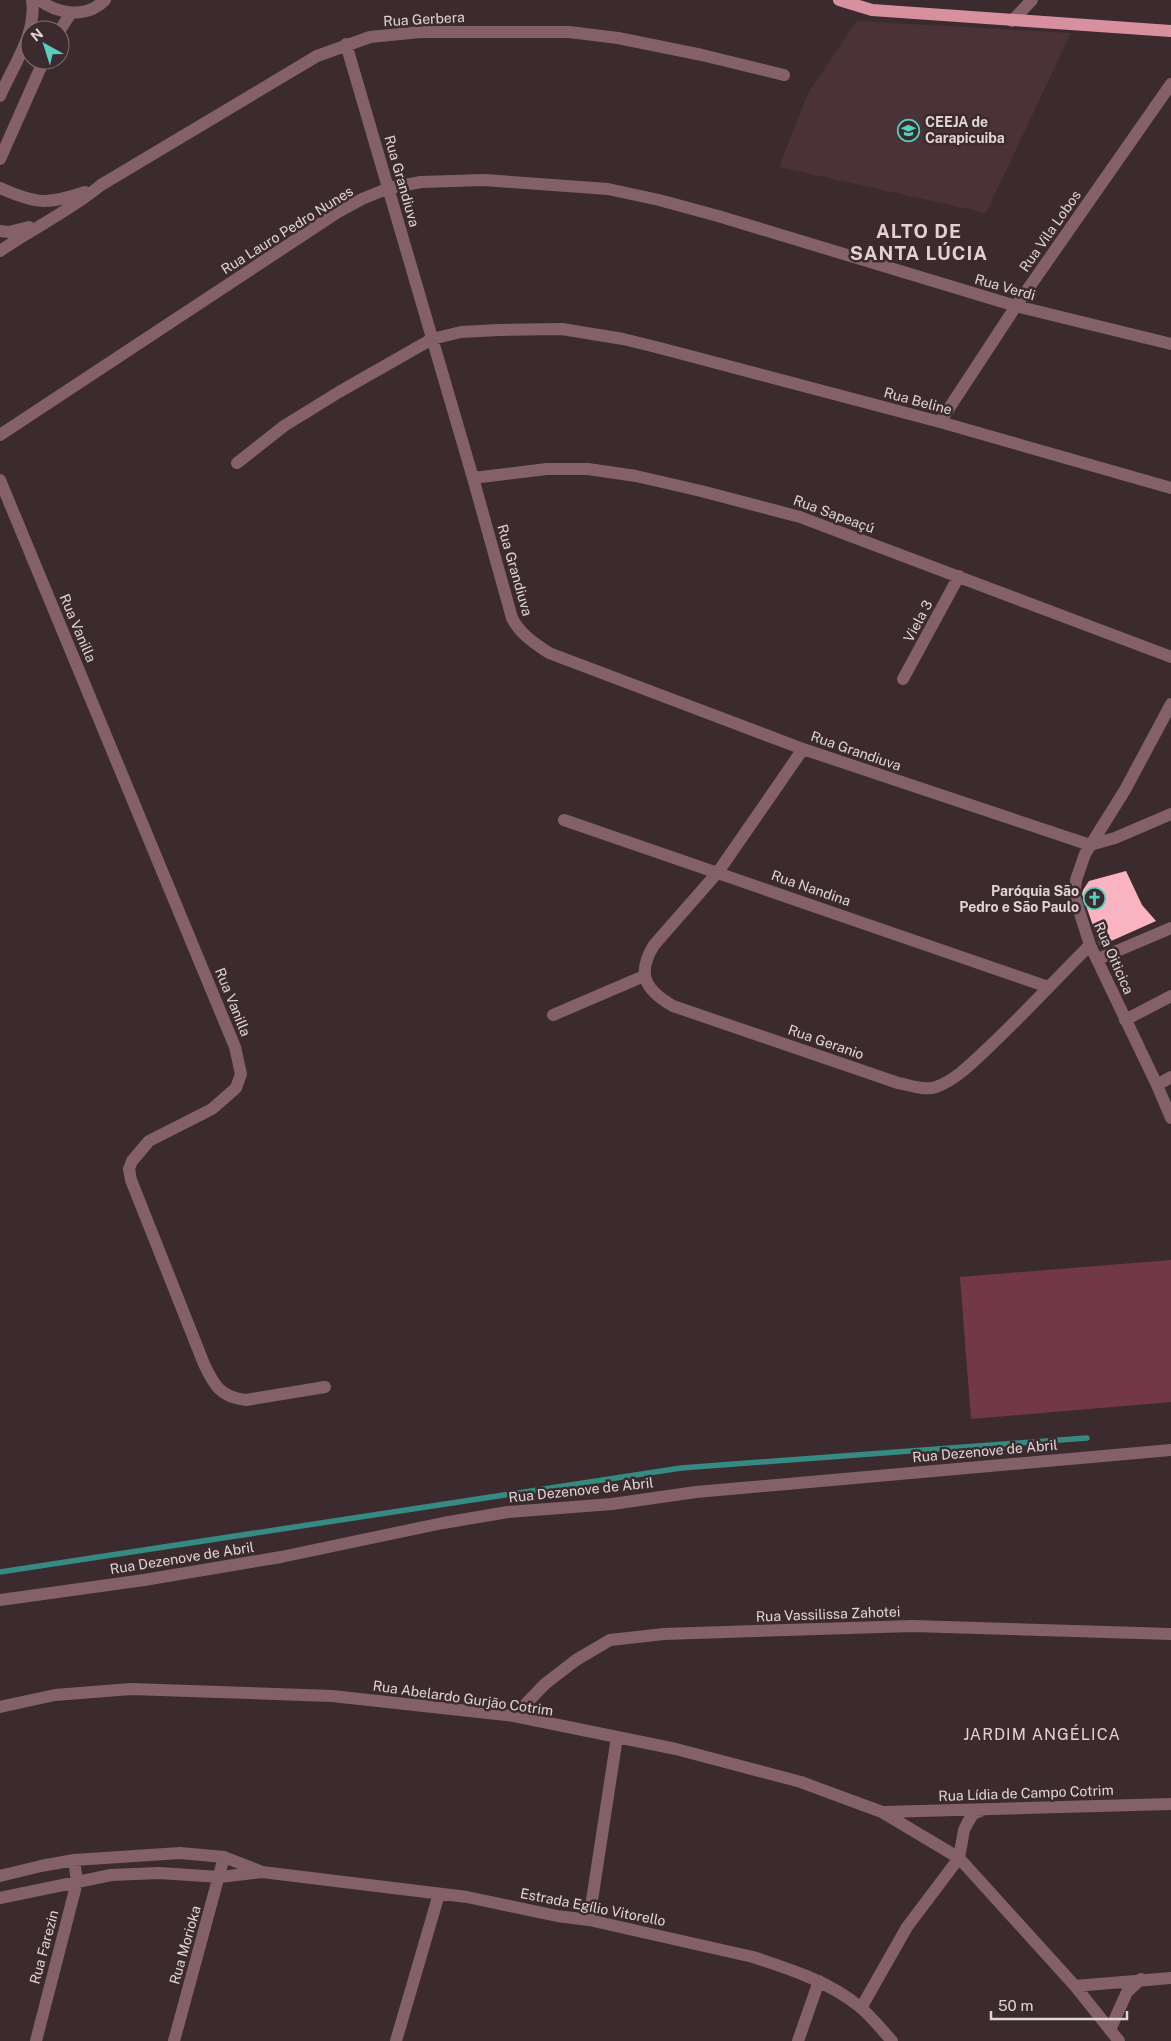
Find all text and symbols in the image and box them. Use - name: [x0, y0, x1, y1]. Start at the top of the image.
- street label: Rua Gerbera: [383, 9, 465, 29]
- north arrow: [20, 20, 70, 70]
- text: N: [28, 25, 46, 45]
- place label: CEEJA de Carapicuiba: [925, 114, 1005, 146]
- school or university icon: CEEJA de Carapicuiba: [897, 118, 921, 142]
- street label: Rua Grandiuva: [381, 133, 423, 229]
- street label: Rua Lauro Pedro Nunes: [218, 183, 356, 277]
- street label: Rua Vila Lobos: [1016, 187, 1084, 275]
- district label: ALTO DE SANTA LÚCIA: [850, 220, 988, 264]
- street label: Rua Verdi: [973, 271, 1037, 303]
- street label: Rua Beline: [882, 384, 954, 418]
- street label: Rua Sapeaçú: [791, 492, 877, 536]
- street label: Rua Grandiuva: [494, 522, 536, 618]
- street label: Rua Vanilla: [56, 592, 100, 664]
- street label: Viela 3: [900, 597, 936, 645]
- street label: Rua Grandiuva: [809, 728, 903, 774]
- street label: Rua Nandina: [769, 867, 853, 909]
- place label: Paróquia São Pedro e São Paulo: [959, 883, 1079, 915]
- church icon: Paróquia São Pedro e São Paulo: [1083, 887, 1107, 911]
- street label: Rua Oiticica: [1091, 919, 1137, 997]
- street label: Rua Vanilla: [212, 965, 254, 1039]
- street label: Rua Geranio: [786, 1022, 866, 1062]
- street label: Rua Dezenove de Abril: [912, 1437, 1058, 1465]
- street label: Rua Dezenove de Abril: [508, 1474, 654, 1506]
- street label: Rua Dezenove de Abril: [109, 1539, 255, 1577]
- street label: Rua Vassilissa Zahotei: [756, 1603, 900, 1625]
- street label: Rua Abelardo Gurjão Cotrim: [372, 1677, 554, 1719]
- district label: JARDIM ANGÉLICA: [963, 1724, 1121, 1744]
- street label: Rua Lídia de Campo Cotrim: [938, 1782, 1114, 1804]
- street label: Estrada Egílio Vitorello: [519, 1885, 667, 1929]
- street label: Rua Morioka: [166, 1904, 204, 1986]
- street label: Rua Farezin: [26, 1908, 62, 1986]
- scale bar: [991, 1988, 1127, 2020]
- text: 50 m: [998, 1997, 1033, 2014]

